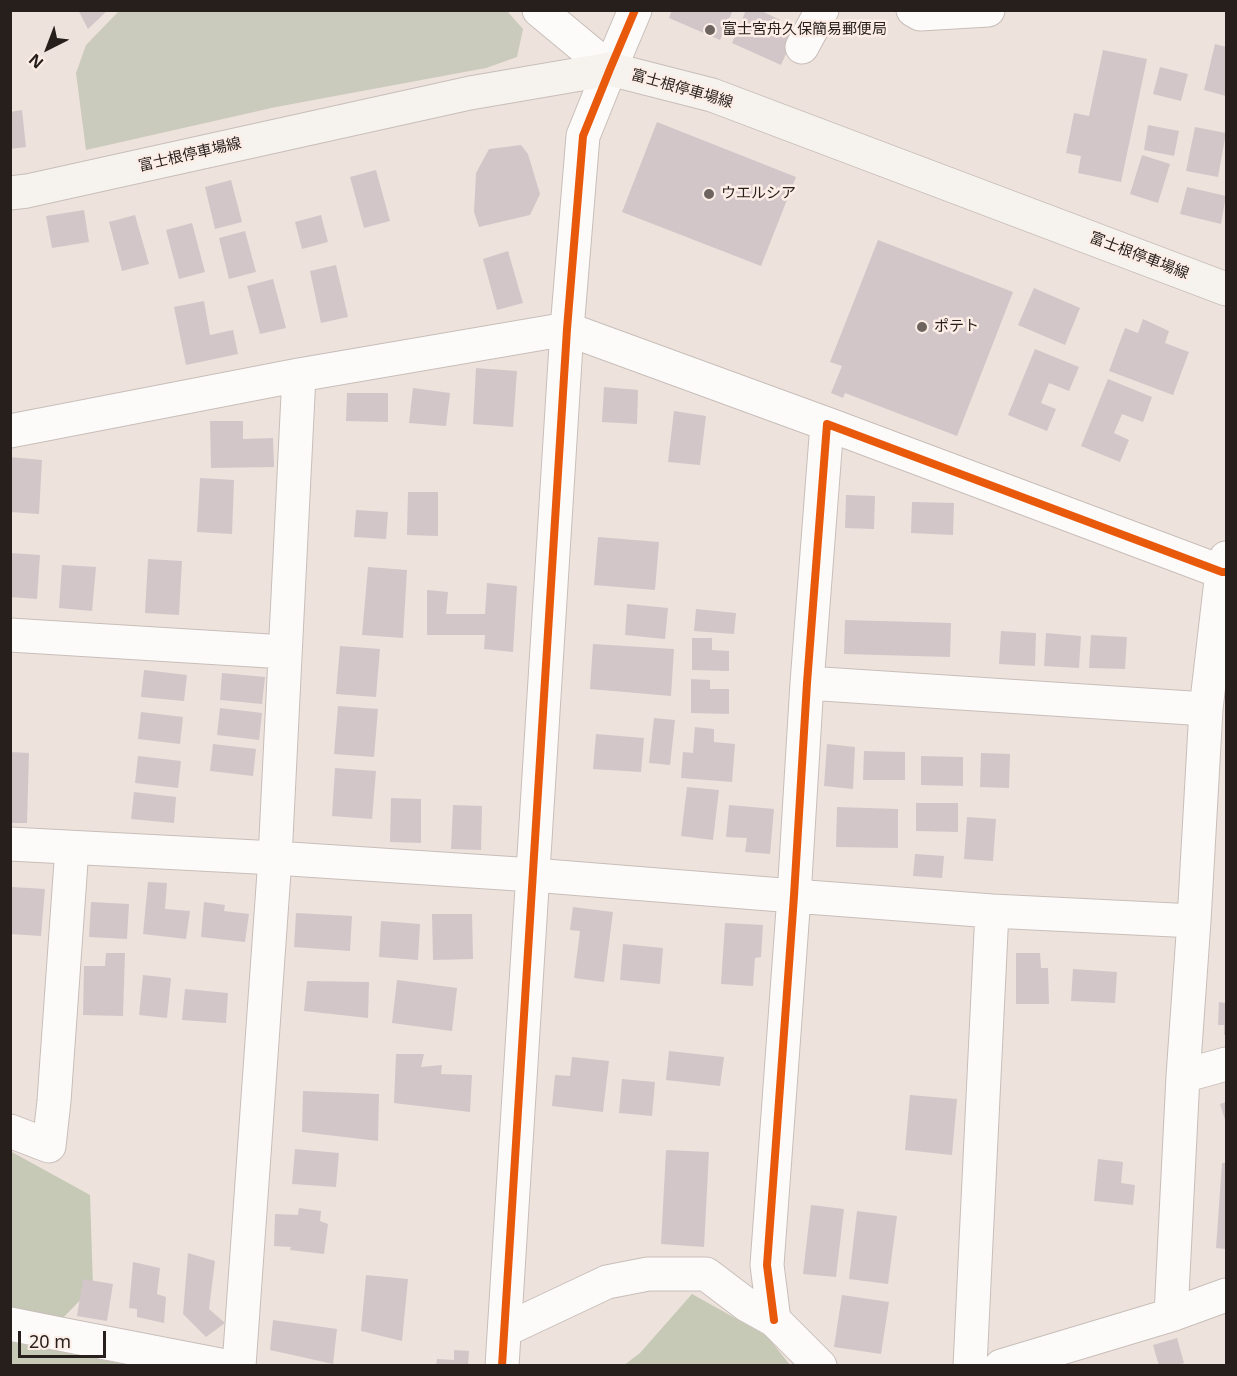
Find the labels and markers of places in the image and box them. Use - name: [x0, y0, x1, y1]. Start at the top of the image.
- place label: 富士宮舟久保簡易郵便局: [722, 21, 887, 39]
- marker: 富士宮舟久保簡易郵便局: [703, 23, 717, 37]
- place label: ウエルシア: [721, 185, 796, 203]
- marker: ウエルシア: [702, 187, 716, 201]
- place label: ポテト: [934, 318, 979, 336]
- marker: ポテト: [915, 320, 929, 334]

